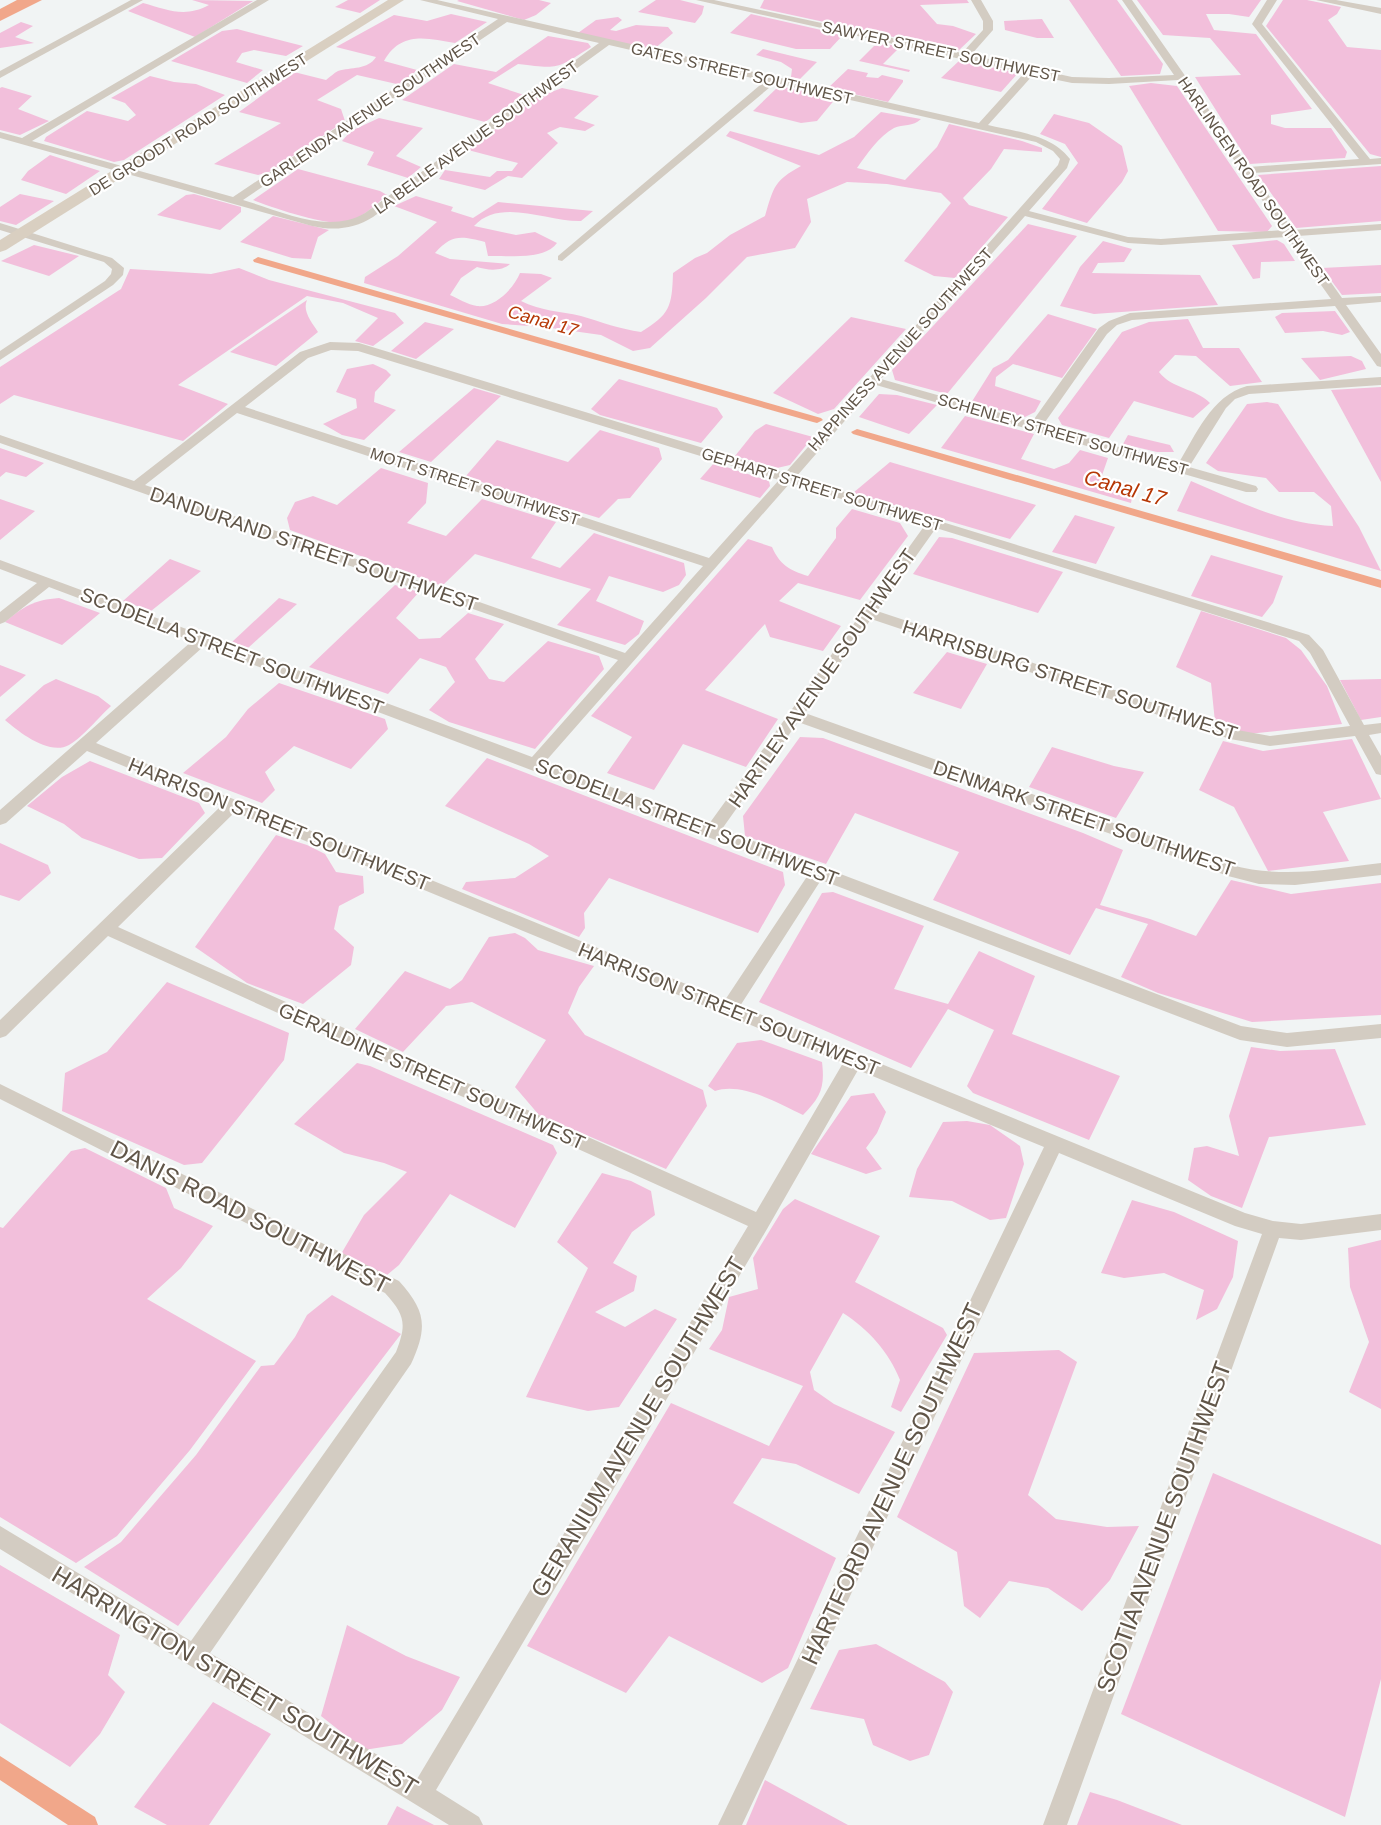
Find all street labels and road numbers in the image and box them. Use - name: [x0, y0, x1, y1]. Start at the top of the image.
- street label: SAWYER STREET SOUTHWEST: [820, 18, 1062, 85]
- street label: GARLENDA AVENUE SOUTHWEST: [257, 30, 484, 191]
- street label: GATES STREET SOUTHWEST: [629, 40, 855, 107]
- street label: DE GROODT ROAD SOUTHWEST: [86, 50, 311, 199]
- street label: LA BELLE AVENUE SOUTHWEST: [371, 58, 582, 217]
- street label: HARLINGEN ROAD SOUTHWEST: [1175, 74, 1333, 289]
- street label: HAPPINESS AVENUE SOUTHWEST: [805, 244, 996, 454]
- street label: SCHENLEY STREET SOUTHWEST: [936, 390, 1190, 479]
- street label: MOTT STREET SOUTHWEST: [368, 445, 582, 528]
- street label: GEPHART STREET SOUTHWEST: [699, 445, 944, 534]
- street label: DANDURAND STREET SOUTHWEST: [147, 482, 481, 616]
- street label: HARTLEY AVENUE SOUTHWEST: [724, 545, 920, 811]
- street label: SCODELLA STREET SOUTHWEST: [77, 583, 387, 719]
- street label: HARRISBURG STREET SOUTHWEST: [900, 615, 1240, 745]
- street label: HARRISON STREET SOUTHWEST: [125, 753, 433, 895]
- street label: SCODELLA STREET SOUTHWEST: [532, 754, 842, 890]
- street label: DENMARK STREET SOUTHWEST: [930, 756, 1238, 880]
- street label: HARRISON STREET SOUTHWEST: [575, 938, 883, 1080]
- street label: GERALDINE STREET SOUTHWEST: [275, 998, 589, 1154]
- street label: DANIS ROAD SOUTHWEST: [106, 1134, 394, 1299]
- street label: GERANIUM AVENUE SOUTHWEST: [525, 1252, 750, 1602]
- street label: HARTFORD AVENUE SOUTHWEST: [796, 1299, 987, 1669]
- street label: SCOTIA AVENUE SOUTHWEST: [1091, 1357, 1236, 1696]
- street label: HARRINGTON STREET SOUTHWEST: [48, 1560, 423, 1801]

